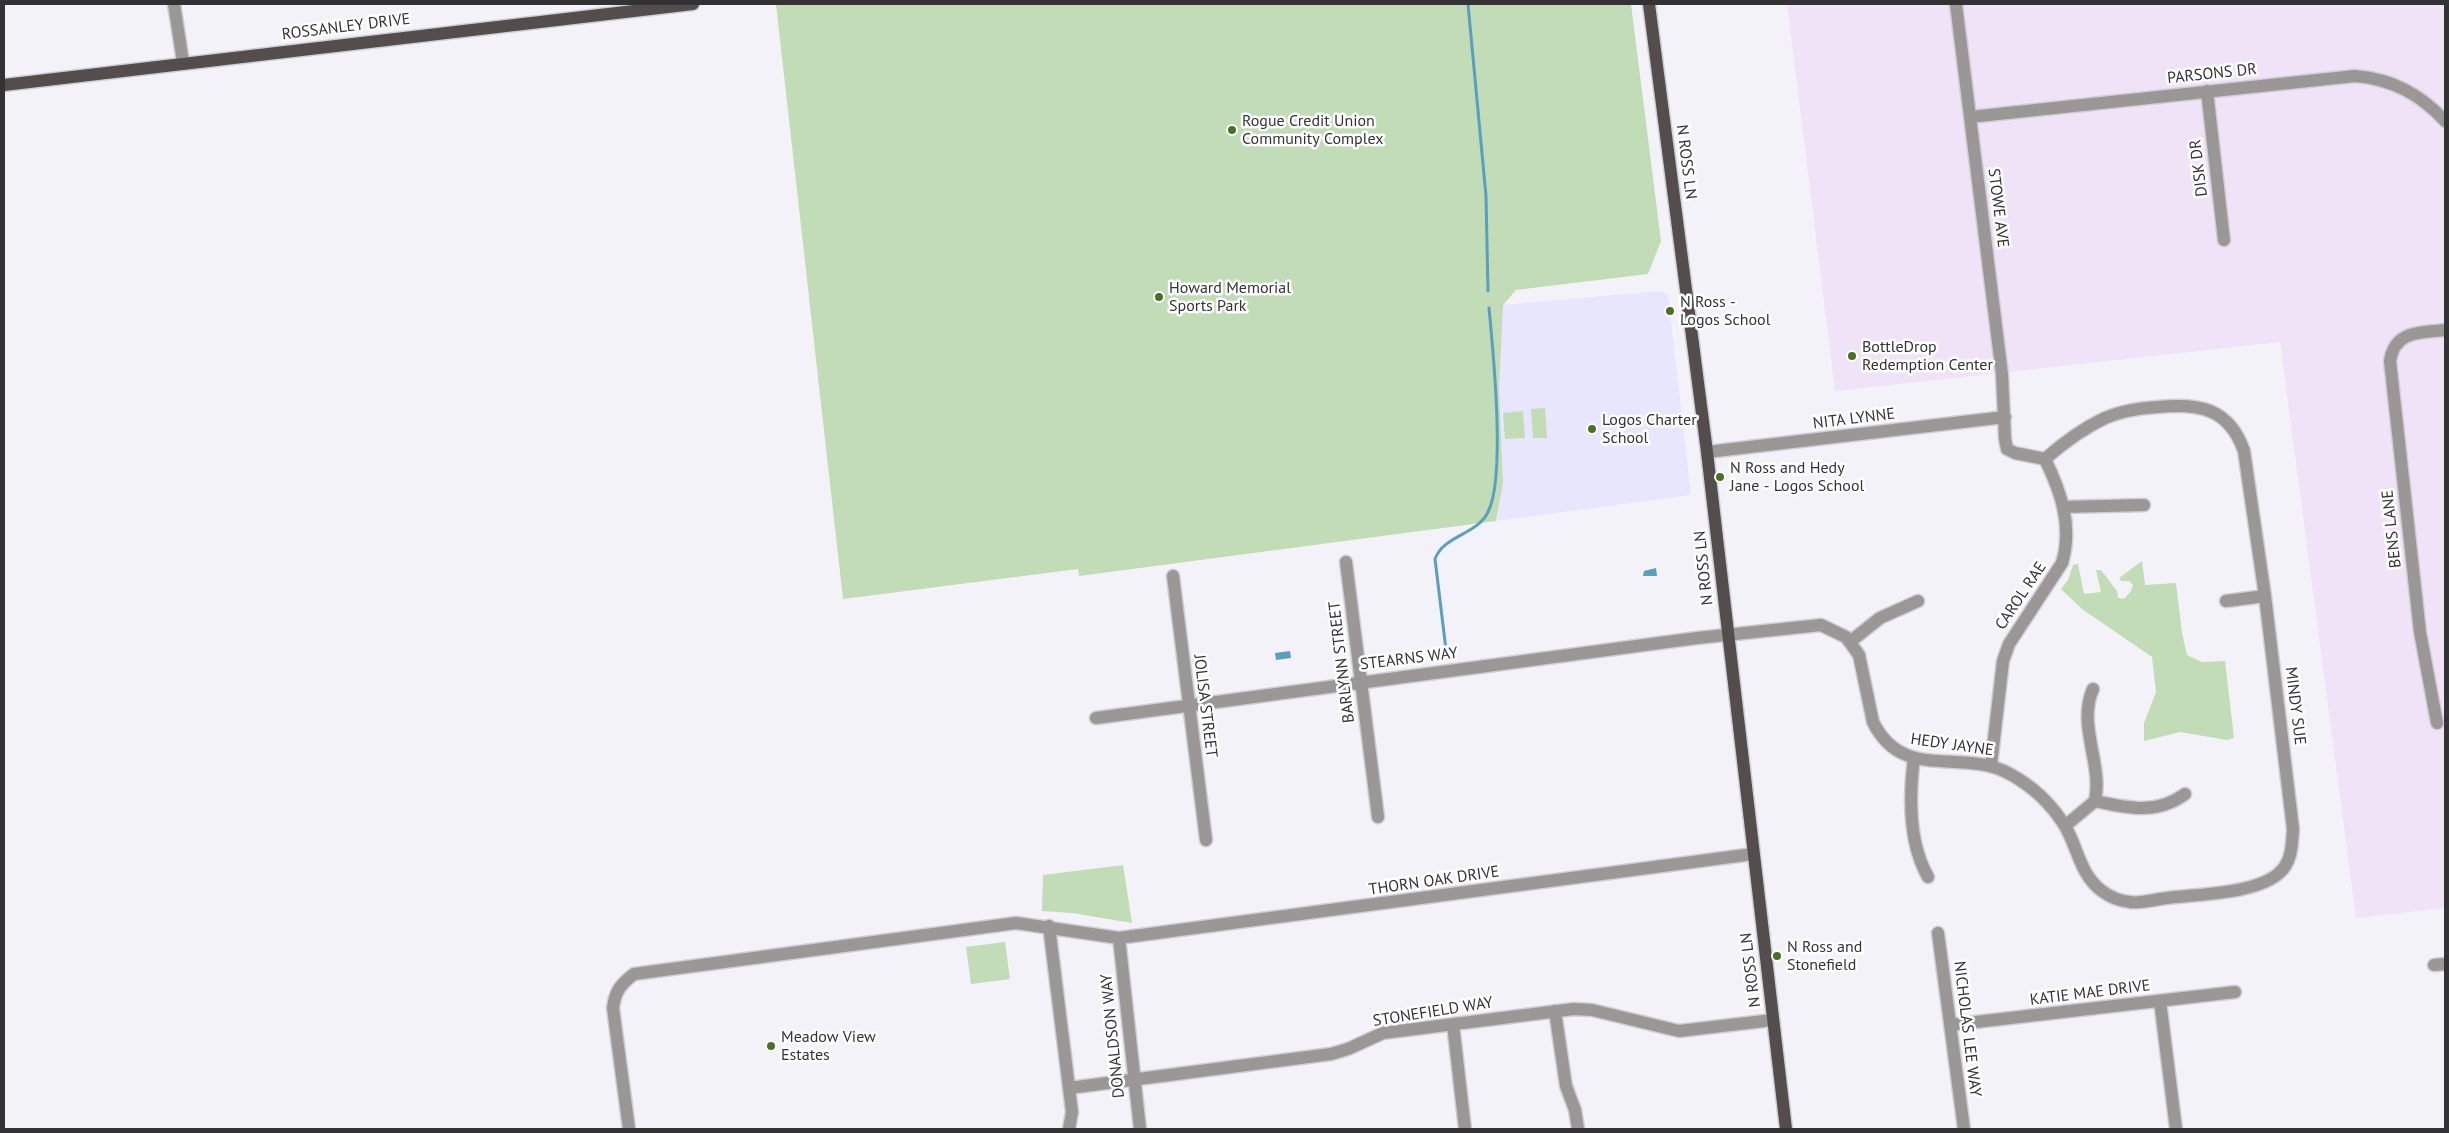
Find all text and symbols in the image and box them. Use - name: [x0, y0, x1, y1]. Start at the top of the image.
- street label: ROSSANLEY DRIVE: [281, 10, 411, 44]
- street label: PARSONS DR: [2166, 60, 2258, 88]
- place label: Rogue Credit Union Community Complex: [1242, 111, 1383, 149]
- marker: Rogue Credit Union Community Complex: [1226, 124, 1238, 136]
- street label: N ROSS LN: [1672, 124, 1700, 200]
- street label: DISK DR: [2186, 138, 2212, 198]
- street label: STOWE AVE: [1984, 167, 2012, 249]
- place label: Howard Memorial Sports Park: [1169, 278, 1291, 316]
- marker: Howard Memorial Sports Park: [1153, 291, 1165, 303]
- place label: N Ross - Logos School: [1680, 292, 1770, 330]
- marker: N Ross - Logos School: [1664, 305, 1676, 317]
- place label: BottleDrop Redemption Center: [1862, 337, 1993, 375]
- marker: BottleDrop Redemption Center: [1846, 350, 1858, 362]
- street label: NITA LYNNE: [1812, 404, 1896, 434]
- place label: Logos Charter School: [1602, 410, 1697, 448]
- marker: Logos Charter School: [1586, 423, 1598, 435]
- place label: N Ross and Hedy Jane - Logos School: [1730, 458, 1864, 496]
- marker: N Ross and Hedy Jane - Logos School: [1714, 471, 1726, 483]
- street label: BENS LANE: [2378, 489, 2406, 569]
- street label: N ROSS LN: [1691, 530, 1717, 606]
- street label: CAROL RAE: [1991, 559, 2051, 633]
- street label: BARLYNN STREET: [1325, 600, 1359, 724]
- street label: STEARNS WAY: [1359, 643, 1459, 675]
- street label: JOLISA STREET: [1189, 653, 1221, 759]
- street label: MINDY SUE: [2281, 666, 2309, 746]
- street label: HEDY JAYNE: [1909, 730, 1995, 760]
- street label: THORN OAK DRIVE: [1368, 862, 1500, 900]
- street label: N ROSS LN: [1737, 932, 1765, 1008]
- place label: N Ross and Stonefield: [1787, 937, 1862, 975]
- marker: N Ross and Stonefield: [1771, 950, 1783, 962]
- street label: NICHOLAS LEE WAY: [1949, 960, 1985, 1098]
- street label: DONALDSON WAY: [1097, 973, 1129, 1099]
- street label: KATIE MAE DRIVE: [2029, 976, 2151, 1010]
- street label: STONEFIELD WAY: [1372, 993, 1494, 1031]
- place label: Meadow View Estates: [781, 1027, 876, 1065]
- marker: Meadow View Estates: [765, 1040, 777, 1052]

